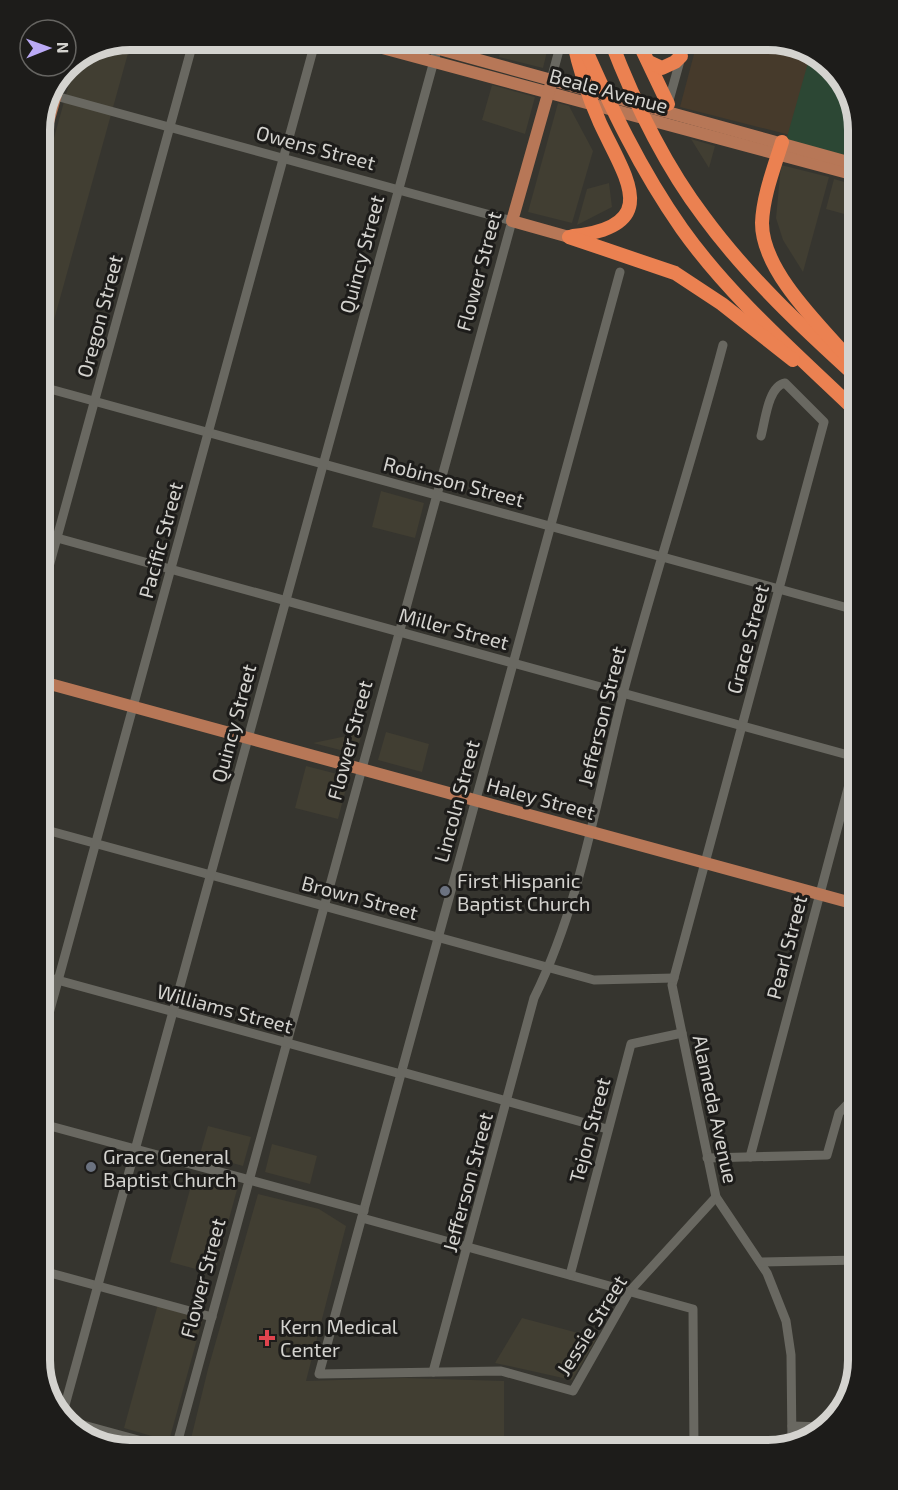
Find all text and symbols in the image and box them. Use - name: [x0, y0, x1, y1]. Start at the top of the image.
- north arrow: [18, 18, 78, 78]
- text: N: [54, 42, 73, 54]
- street label: Beale Avenue: [547, 63, 671, 117]
- street label: Owens Street: [254, 120, 379, 175]
- street label: Quincy Street: [334, 192, 388, 316]
- street label: Flower Street: [451, 208, 506, 333]
- street label: Oregon Street: [71, 252, 127, 380]
- street label: Robinson Street: [381, 451, 527, 511]
- street label: Pacific Street: [133, 479, 187, 601]
- street label: Grace Street: [721, 581, 773, 696]
- street label: Miller Street: [396, 602, 512, 654]
- street label: Jefferson Street: [572, 643, 630, 789]
- street label: Quincy Street: [206, 661, 260, 785]
- street label: Flower Street: [322, 677, 377, 802]
- street label: Lincoln Street: [428, 737, 484, 865]
- street label: Haley Street: [484, 772, 598, 824]
- place label: First Hispanic Baptist Church: [457, 868, 590, 915]
- street label: Brown Street: [299, 870, 421, 924]
- marker: First Hispanic Baptist Church: [438, 884, 452, 898]
- street label: Pearl Street: [761, 892, 812, 1002]
- street label: Williams Street: [155, 978, 296, 1038]
- street label: Alameda Avenue: [689, 1033, 743, 1185]
- street label: Tejon Street: [563, 1074, 615, 1185]
- street label: Jefferson Street: [437, 1109, 497, 1254]
- place label: Grace General Baptist Church: [103, 1144, 236, 1191]
- marker: Grace General Baptist Church: [84, 1160, 98, 1174]
- street label: Flower Street: [175, 1215, 230, 1340]
- street label: Jessie Street: [551, 1270, 631, 1380]
- place label: Kern Medical Center: [280, 1314, 398, 1361]
- marker: Kern Medical Center: [258, 1329, 276, 1347]

